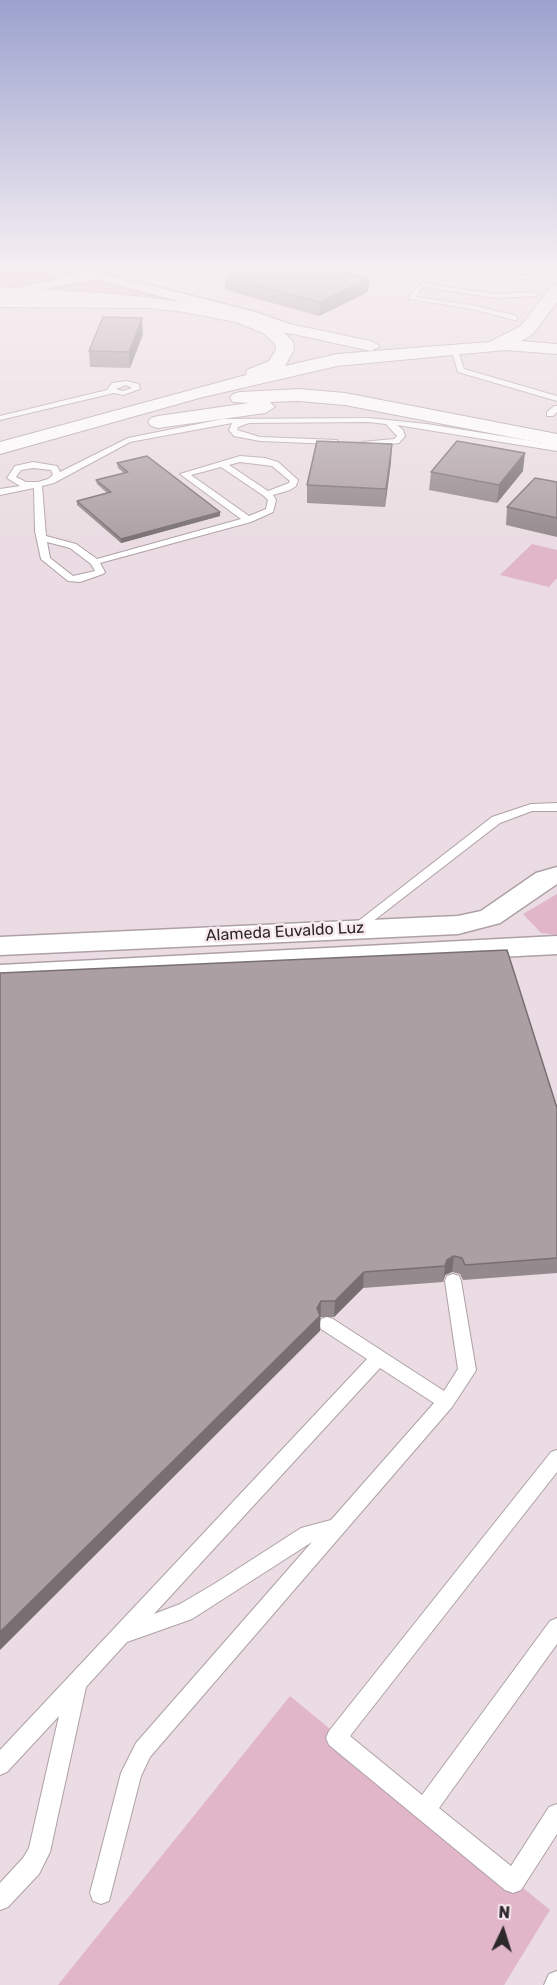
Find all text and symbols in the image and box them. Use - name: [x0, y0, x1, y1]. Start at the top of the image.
- street label: Alameda Euvaldo Luz: [205, 918, 365, 946]
- north arrow: [473, 1901, 533, 1961]
- text: N: [498, 1903, 511, 1922]

